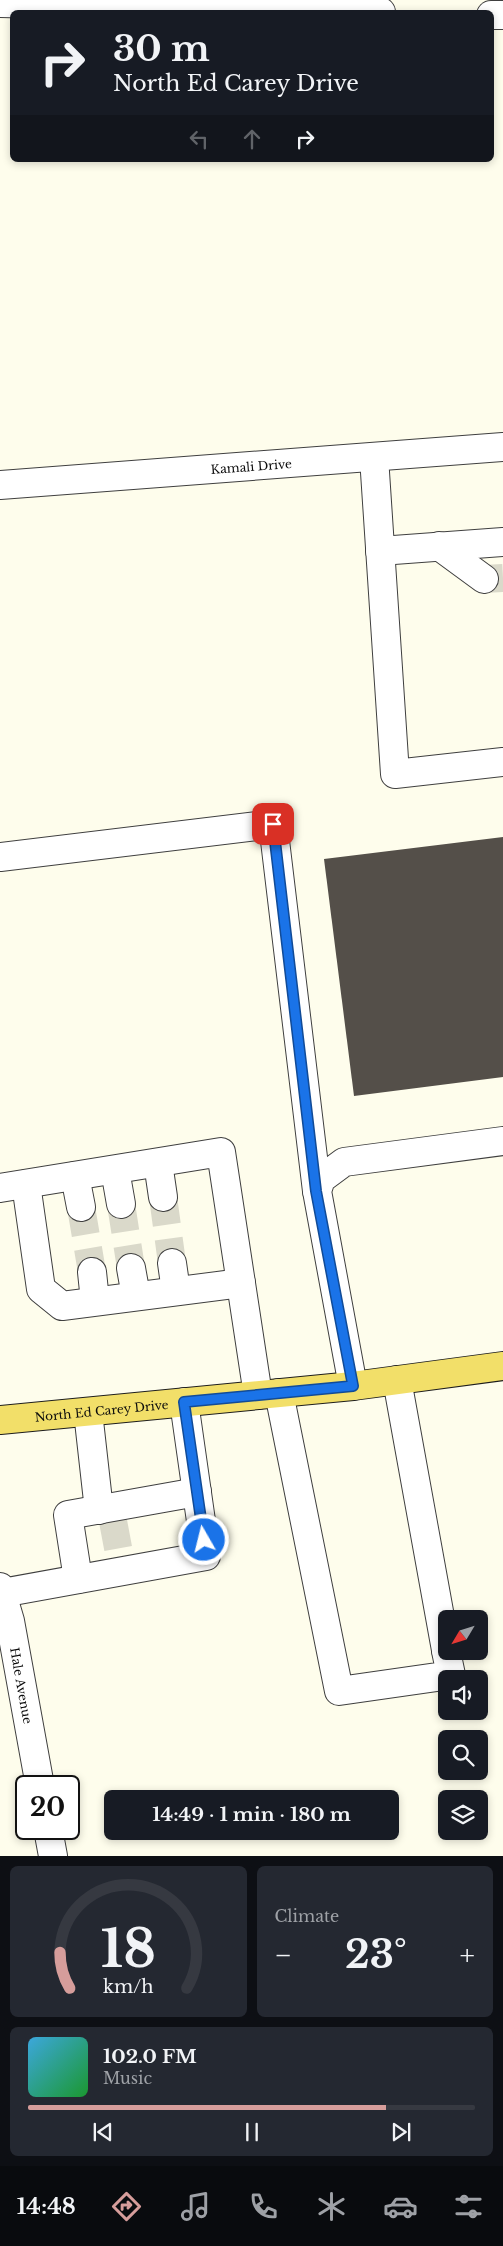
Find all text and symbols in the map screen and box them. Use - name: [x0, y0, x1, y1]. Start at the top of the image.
- text: 30 m: [113, 27, 210, 70]
- icon: right: [30, 30, 95, 95]
- text: North Ed Carey Drive: [113, 70, 359, 97]
- icon: left: [185, 125, 213, 153]
- icon: ahead: [238, 125, 266, 153]
- icon: right: [291, 125, 319, 153]
- street label: Kamali Drive: [210, 455, 293, 477]
- pin: [252, 803, 294, 845]
- icon: arrive: [259, 810, 287, 838]
- street label: North Ed Carey Drive: [34, 1396, 169, 1424]
- position arrow: [177, 1513, 229, 1565]
- north arrow: [438, 1610, 488, 1660]
- map controls: [438, 1610, 488, 1840]
- street label: Hale Avenue: [7, 1646, 36, 1725]
- button: sound: [438, 1670, 488, 1720]
- button: search: [438, 1730, 488, 1780]
- speed limit sign: 20: [15, 1775, 80, 1840]
- button: layers: [438, 1790, 488, 1840]
- text: 14:49 · 1 min · 180 m: [152, 1803, 351, 1826]
- text: Climate: [275, 1906, 339, 1926]
- text: 18: [100, 1917, 156, 1981]
- text: 23°: [345, 1931, 407, 1978]
- text: −: [275, 1938, 292, 1973]
- text: +: [460, 1938, 475, 1973]
- text: km/h: [103, 1976, 154, 1998]
- text: 102.0 FM: [103, 2045, 197, 2068]
- text: Music: [103, 2068, 152, 2088]
- icon: previous: [89, 2118, 117, 2146]
- icon: pause: [238, 2118, 266, 2146]
- icon: next: [387, 2118, 415, 2146]
- icon: directions: [109, 2189, 144, 2224]
- icon: music: [178, 2189, 213, 2224]
- icon: phone: [246, 2189, 281, 2224]
- icon: climate: [314, 2189, 349, 2224]
- icon: car: [383, 2189, 418, 2224]
- icon: filters: [451, 2189, 486, 2224]
- text: 14:48: [17, 2193, 76, 2220]

